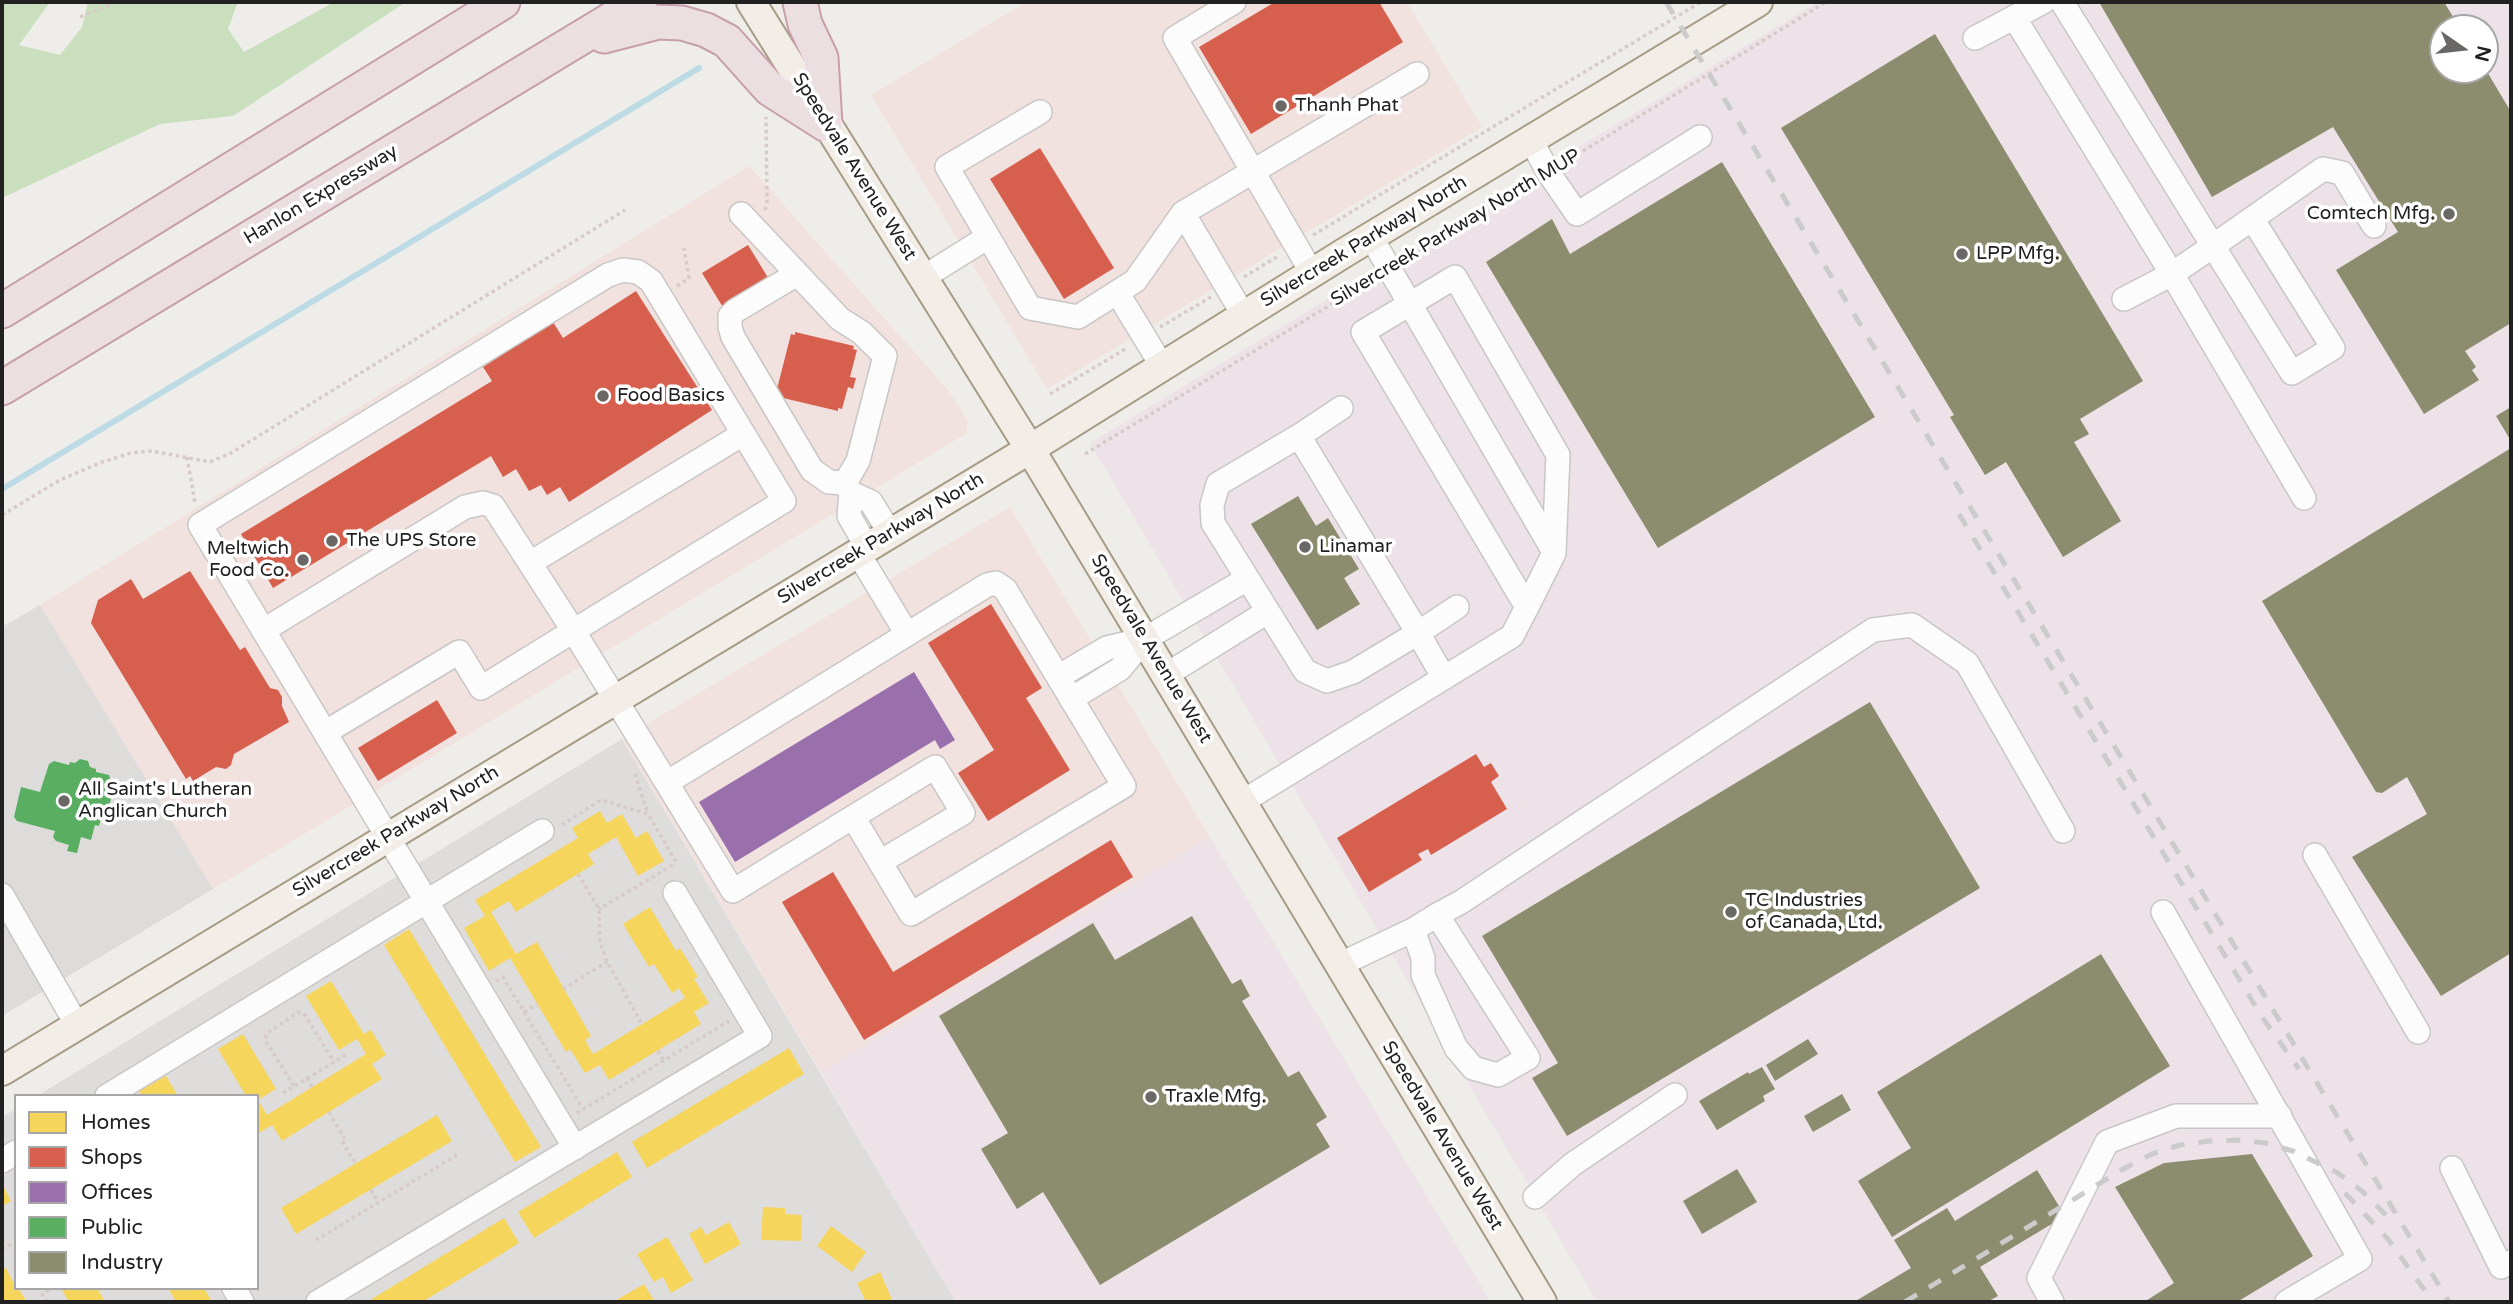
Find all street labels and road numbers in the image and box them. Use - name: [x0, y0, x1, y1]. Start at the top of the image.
- street label: Speedvale Avenue West: [787, 69, 921, 265]
- street label: Hanlon Expressway: [240, 140, 402, 250]
- street label: Silvercreek Parkway North MUP: [1327, 144, 1585, 312]
- street label: Silvercreek Parkway North: [1257, 171, 1471, 313]
- street label: Silvercreek Parkway North: [774, 468, 988, 610]
- street label: Speedvale Avenue West: [1085, 550, 1217, 748]
- street label: Silvercreek Parkway North: [289, 761, 503, 903]
- street label: Speedvale Avenue West: [1376, 1037, 1508, 1235]

